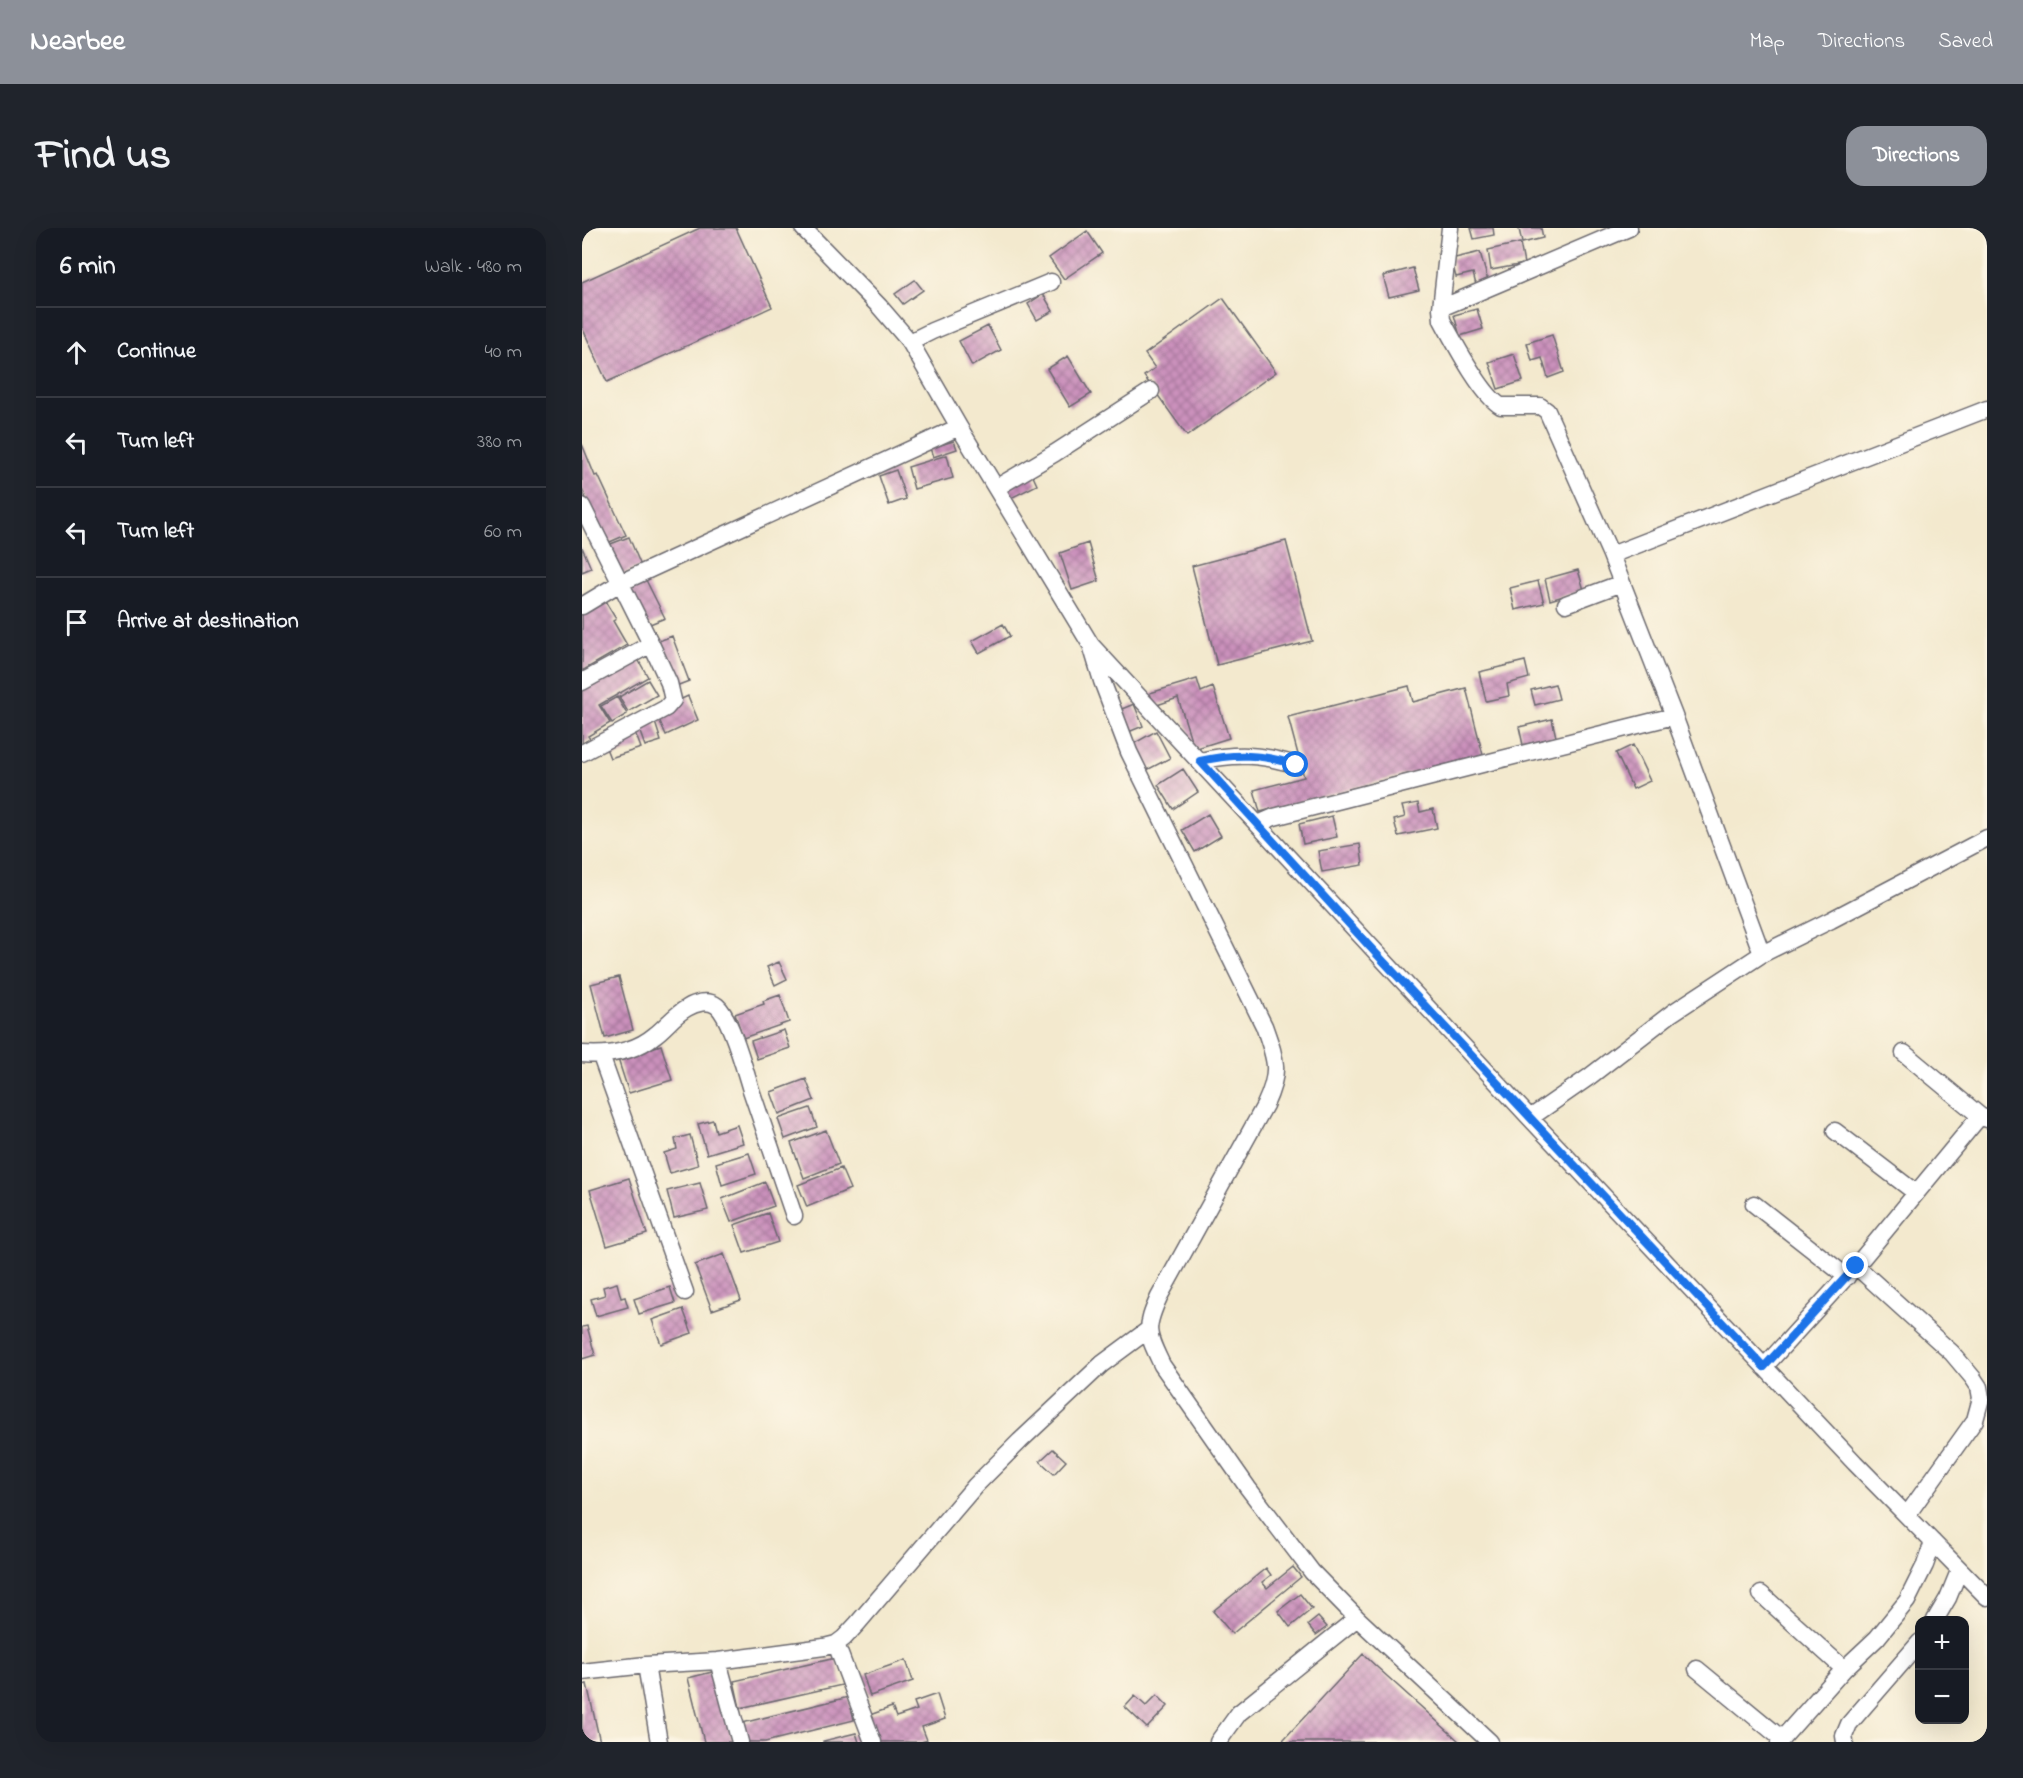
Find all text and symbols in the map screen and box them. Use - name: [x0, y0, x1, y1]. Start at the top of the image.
- text: Nearbee: [30, 22, 125, 63]
- text: Map: [1749, 27, 1785, 57]
- text: Directions: [1818, 27, 1905, 57]
- text: Saved: [1938, 27, 1993, 57]
- text: Find us: [36, 126, 171, 187]
- button: Directions: [1846, 126, 1987, 186]
- text: 6 min: [60, 248, 116, 286]
- text: Walk · 480 m: [424, 253, 522, 282]
- icon: ahead: [60, 336, 93, 369]
- text: Continue: [117, 336, 196, 368]
- text: 40 m: [485, 338, 522, 367]
- icon: left: [60, 426, 93, 459]
- text: Turn left: [117, 426, 194, 458]
- text: 380 m: [477, 428, 522, 457]
- icon: left: [60, 516, 93, 549]
- text: Turn left: [117, 516, 194, 548]
- text: 60 m: [484, 518, 522, 547]
- icon: arrive: [60, 606, 93, 639]
- text: Arrive at destination: [117, 606, 299, 638]
- route start: [1282, 751, 1308, 777]
- route end: [1842, 1252, 1868, 1278]
- map controls: [1915, 1616, 1969, 1724]
- button: +: [1915, 1616, 1969, 1670]
- button: −: [1915, 1670, 1969, 1724]

